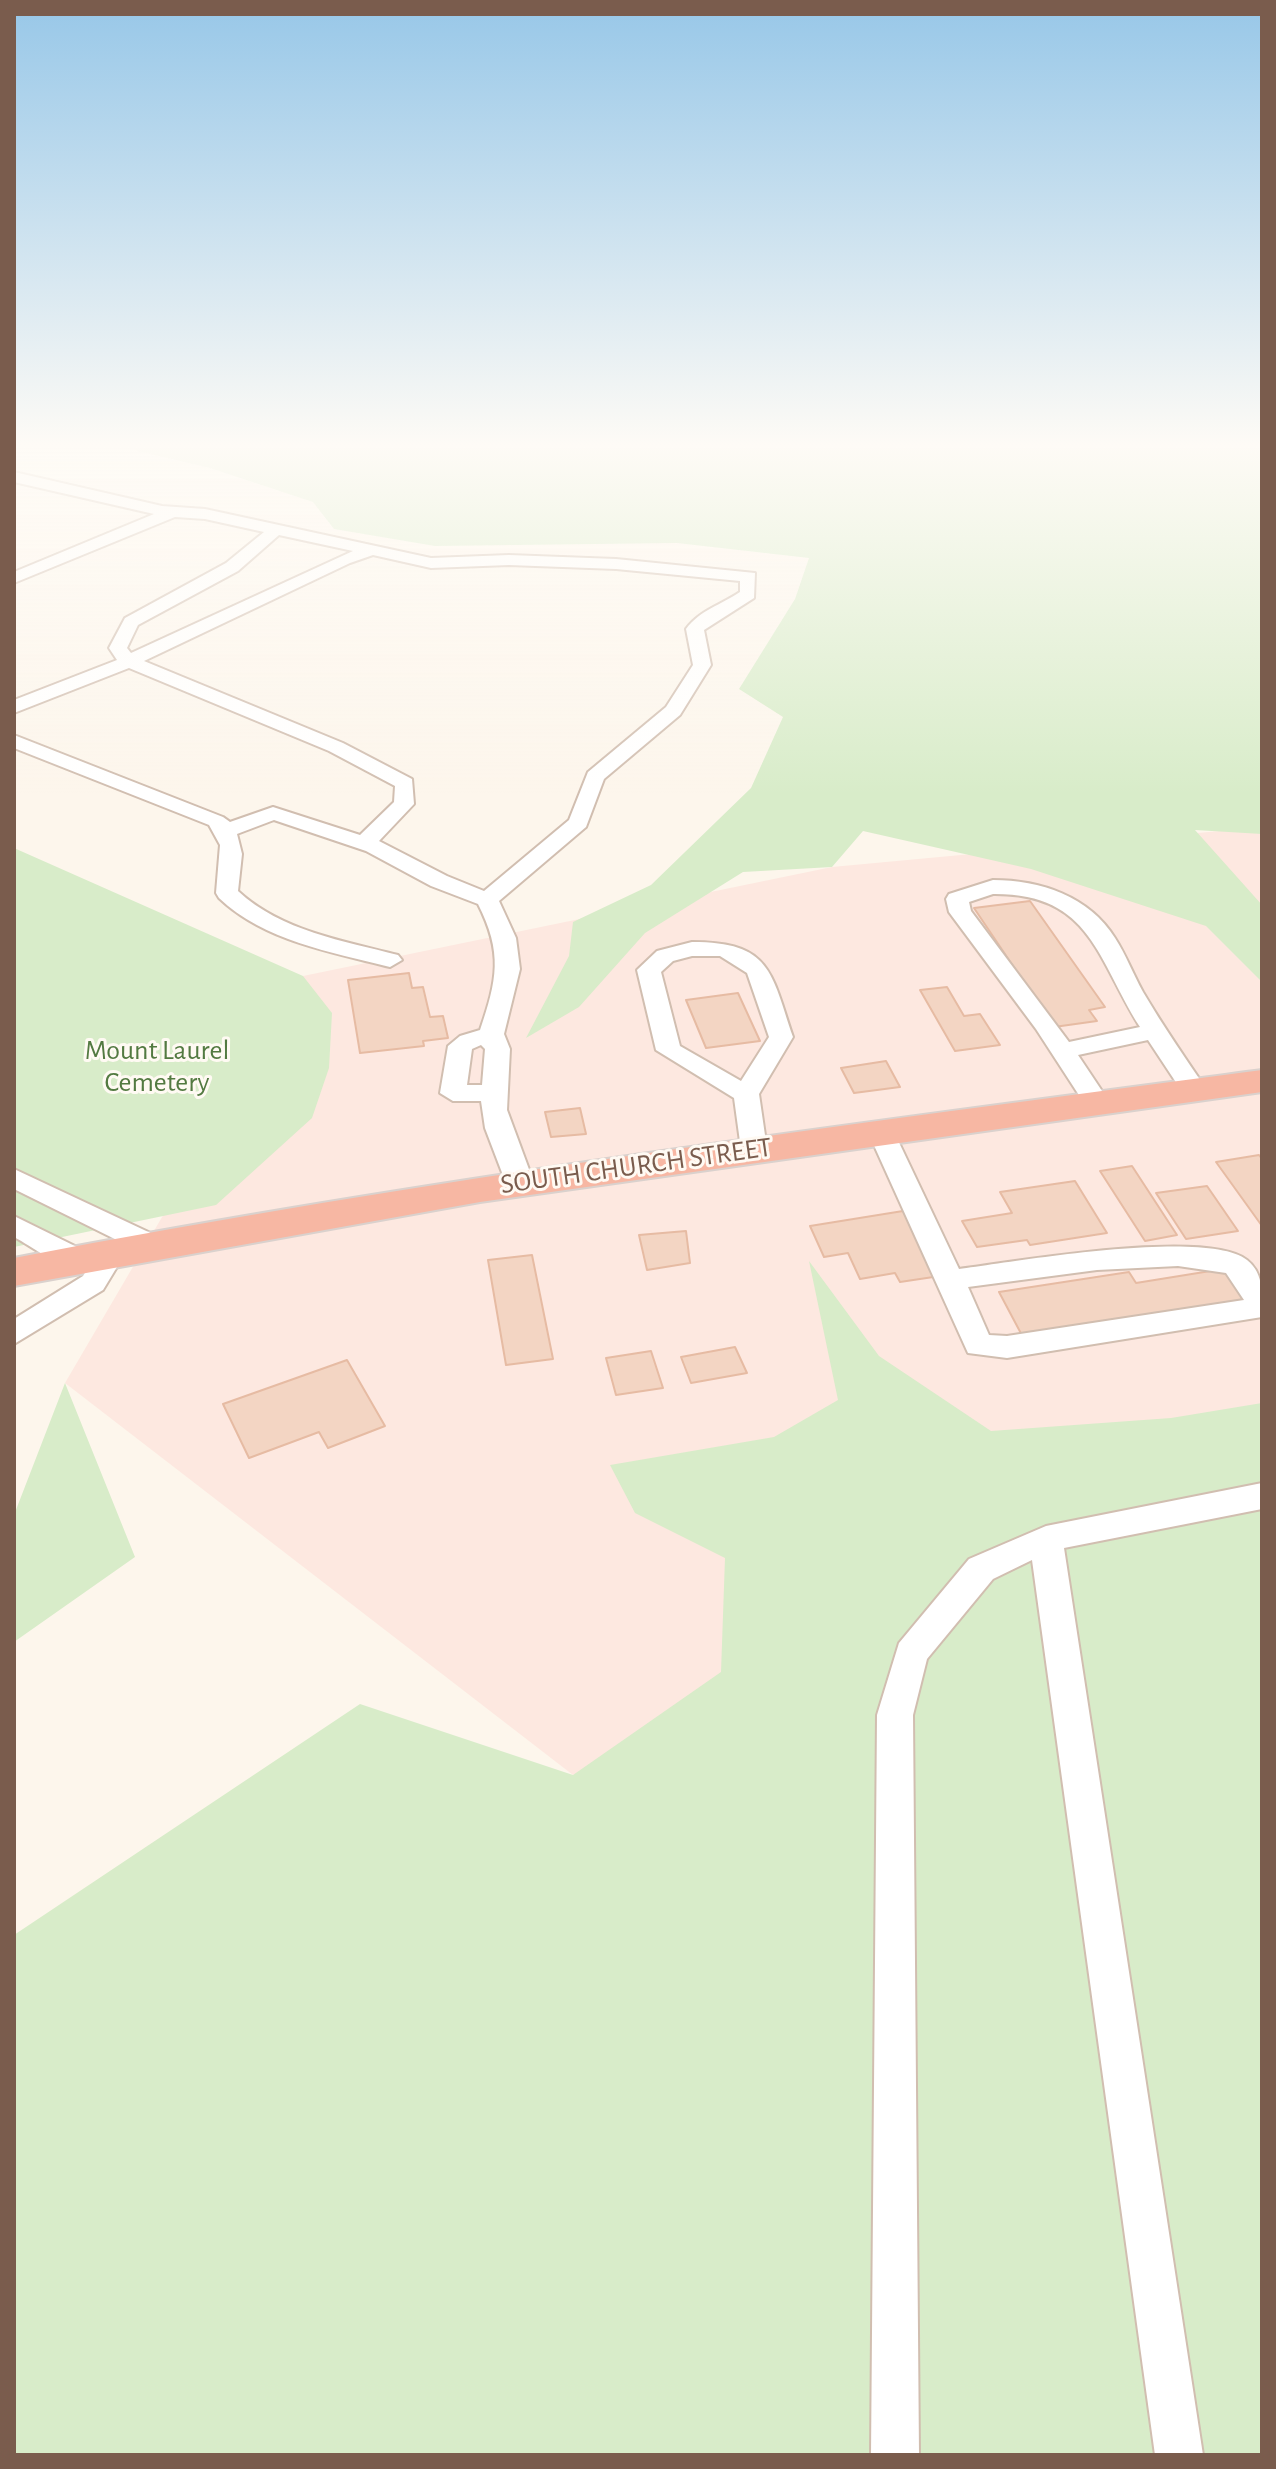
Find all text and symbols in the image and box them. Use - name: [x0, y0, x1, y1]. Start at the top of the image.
- park label: Mount Laurel Cemetery: [85, 1034, 229, 1100]
- street label: SOUTH CHURCH STREET: [498, 1130, 774, 1202]

